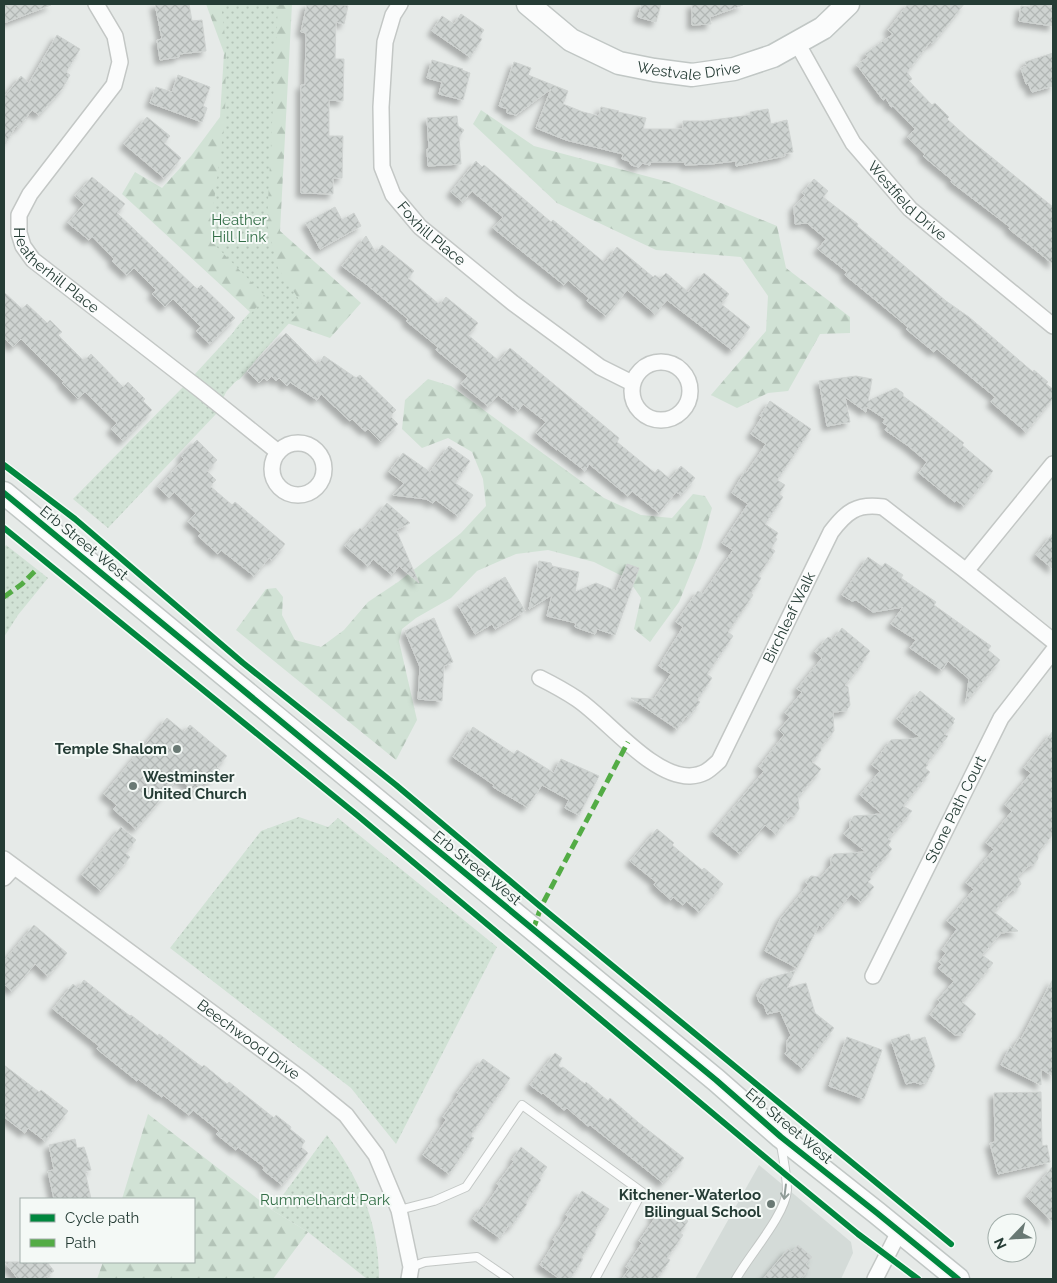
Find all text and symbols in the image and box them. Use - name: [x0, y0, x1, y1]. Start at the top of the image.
- street label: Westvale Drive: [635, 58, 743, 84]
- street label: Westfield Drive: [864, 157, 951, 244]
- street label: Foxhill Place: [393, 198, 469, 270]
- park label: Heather Hill Link: [211, 211, 268, 246]
- street label: Heatherhill Place: [10, 227, 103, 317]
- street label: Erb Street West: [36, 502, 132, 584]
- street label: Birchleaf Walk: [759, 569, 819, 666]
- place label: Temple Shalom: [55, 740, 167, 758]
- marker: Temple Shalom: [171, 743, 183, 755]
- street label: Stone Path Court: [921, 753, 990, 866]
- place label: Westminster United Church: [143, 768, 247, 803]
- marker: Westminster United Church: [127, 780, 139, 792]
- street label: Erb Street West: [429, 827, 525, 909]
- street label: Beechwood Drive: [194, 996, 304, 1084]
- street label: Erb Street West: [742, 1084, 836, 1168]
- one-way arrow: [780, 1184, 790, 1200]
- place label: Kitchener-Waterloo Bilingual School: [619, 1186, 761, 1221]
- park label: Rummelhardt Park: [260, 1191, 390, 1209]
- legend: [20, 1198, 195, 1263]
- marker: Kitchener-Waterloo Bilingual School: [765, 1198, 777, 1210]
- text: Cycle path: [65, 1209, 139, 1227]
- north arrow: [987, 1213, 1037, 1263]
- text: Path: [65, 1234, 96, 1252]
- text: N: [991, 1235, 1010, 1252]

